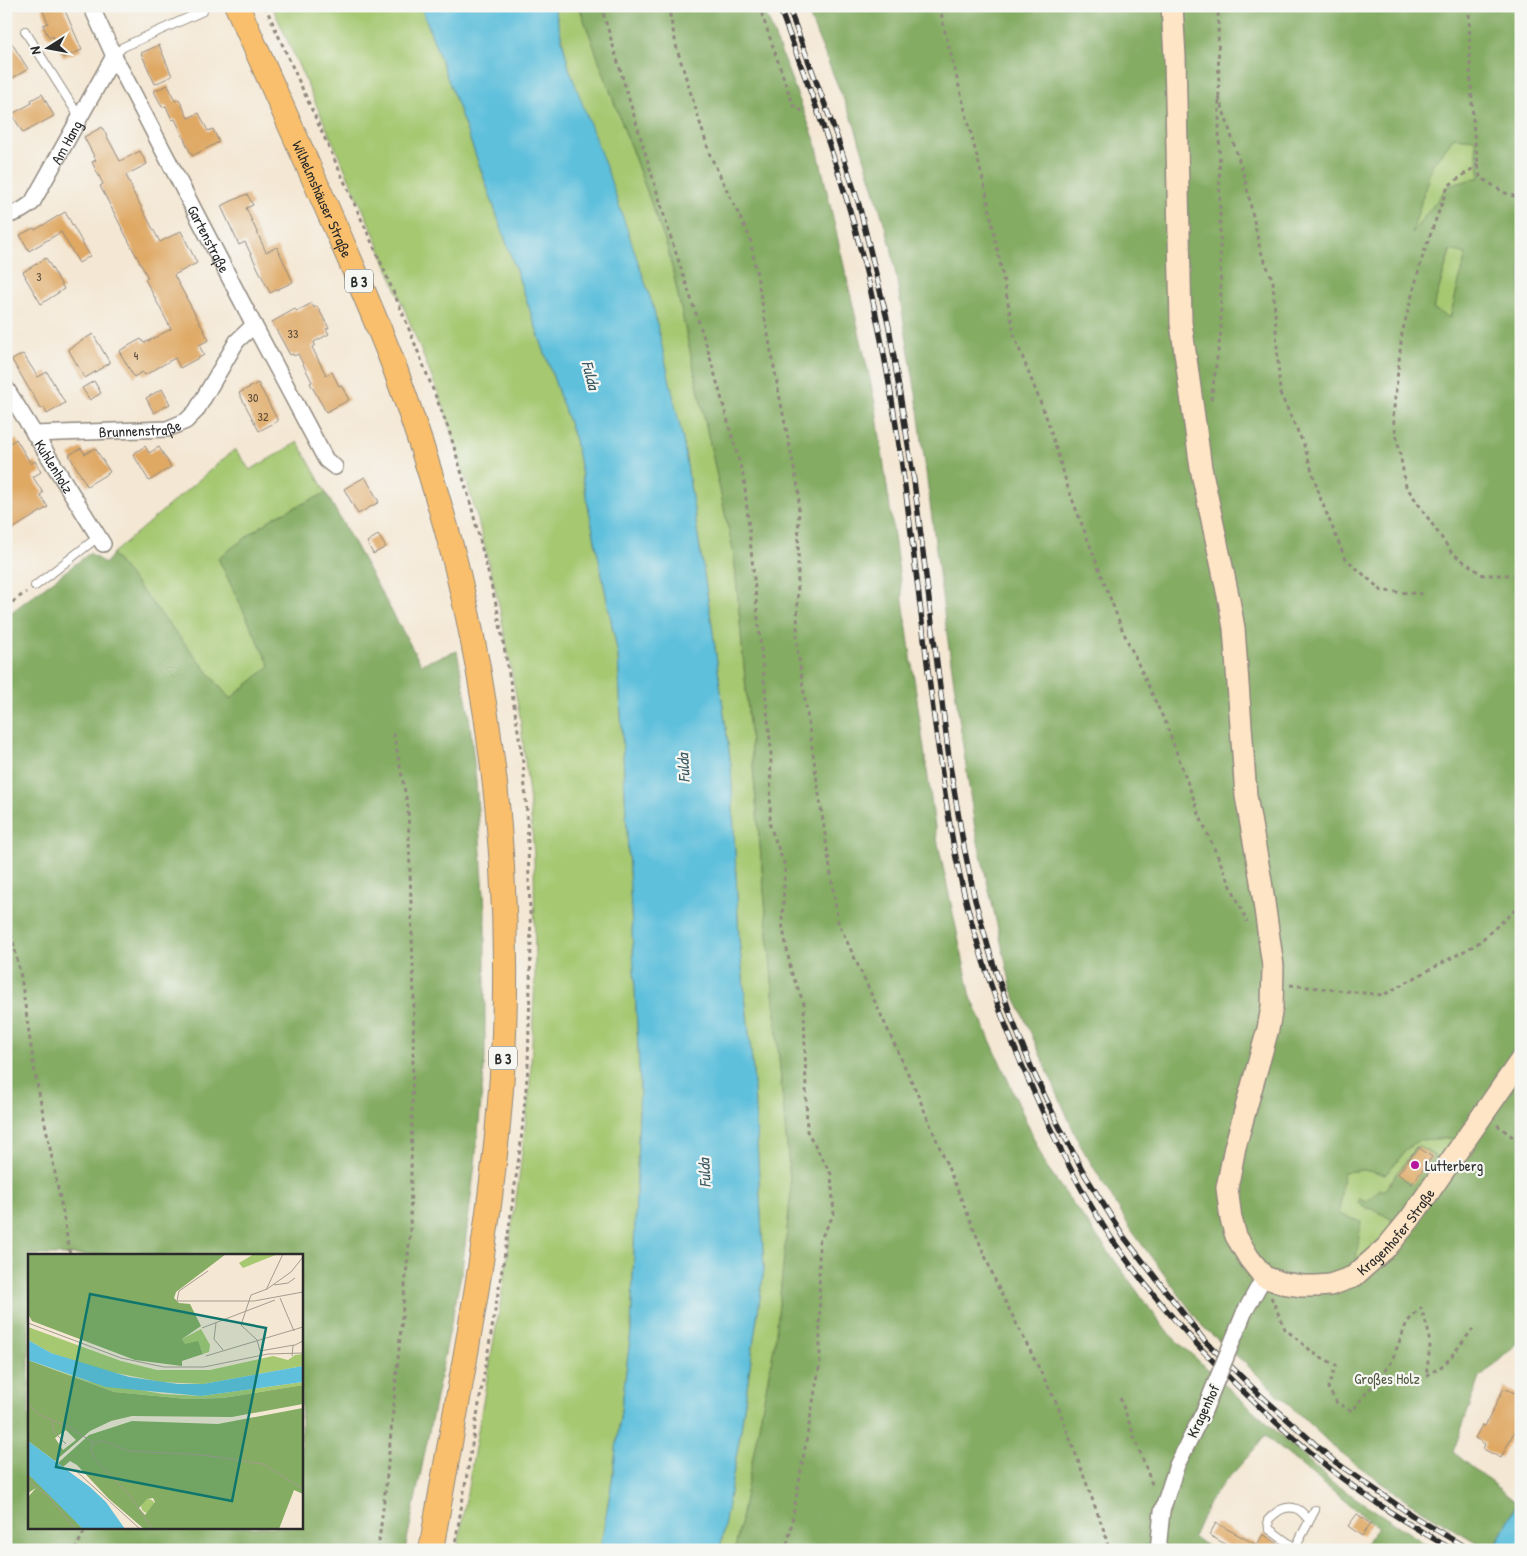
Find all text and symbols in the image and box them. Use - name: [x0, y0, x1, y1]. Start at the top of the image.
- north arrow: [22, 22, 72, 72]
- text: N: [25, 45, 45, 56]
- street label: Am Hang: [45, 116, 87, 168]
- street label: Wilhelmshäuser Straße: [288, 137, 358, 261]
- street label: Gartenstraße: [183, 201, 235, 276]
- house number: 3: [36, 268, 42, 285]
- road number: B 3: [345, 270, 373, 292]
- house number: 33: [288, 325, 298, 342]
- house number: 4: [134, 347, 139, 364]
- water label: Fulda: [577, 358, 606, 394]
- house number: 30: [248, 389, 258, 406]
- house number: 32: [258, 408, 269, 425]
- street label: Brunnenstraße: [98, 414, 184, 442]
- street label: Kuhlenholz: [30, 435, 80, 498]
- water label: Fulda: [671, 751, 695, 783]
- road number: B 3: [489, 1046, 517, 1070]
- place label: Lutterberg: [1425, 1155, 1484, 1176]
- water label: Fulda: [692, 1156, 716, 1188]
- marker: Lutterberg: [1409, 1159, 1421, 1171]
- street label: Kragenhofer Straße: [1352, 1184, 1439, 1280]
- inset map: [28, 1254, 302, 1528]
- park label: Großes Holz: [1354, 1368, 1420, 1389]
- street label: Kragenhof: [1182, 1380, 1225, 1441]

